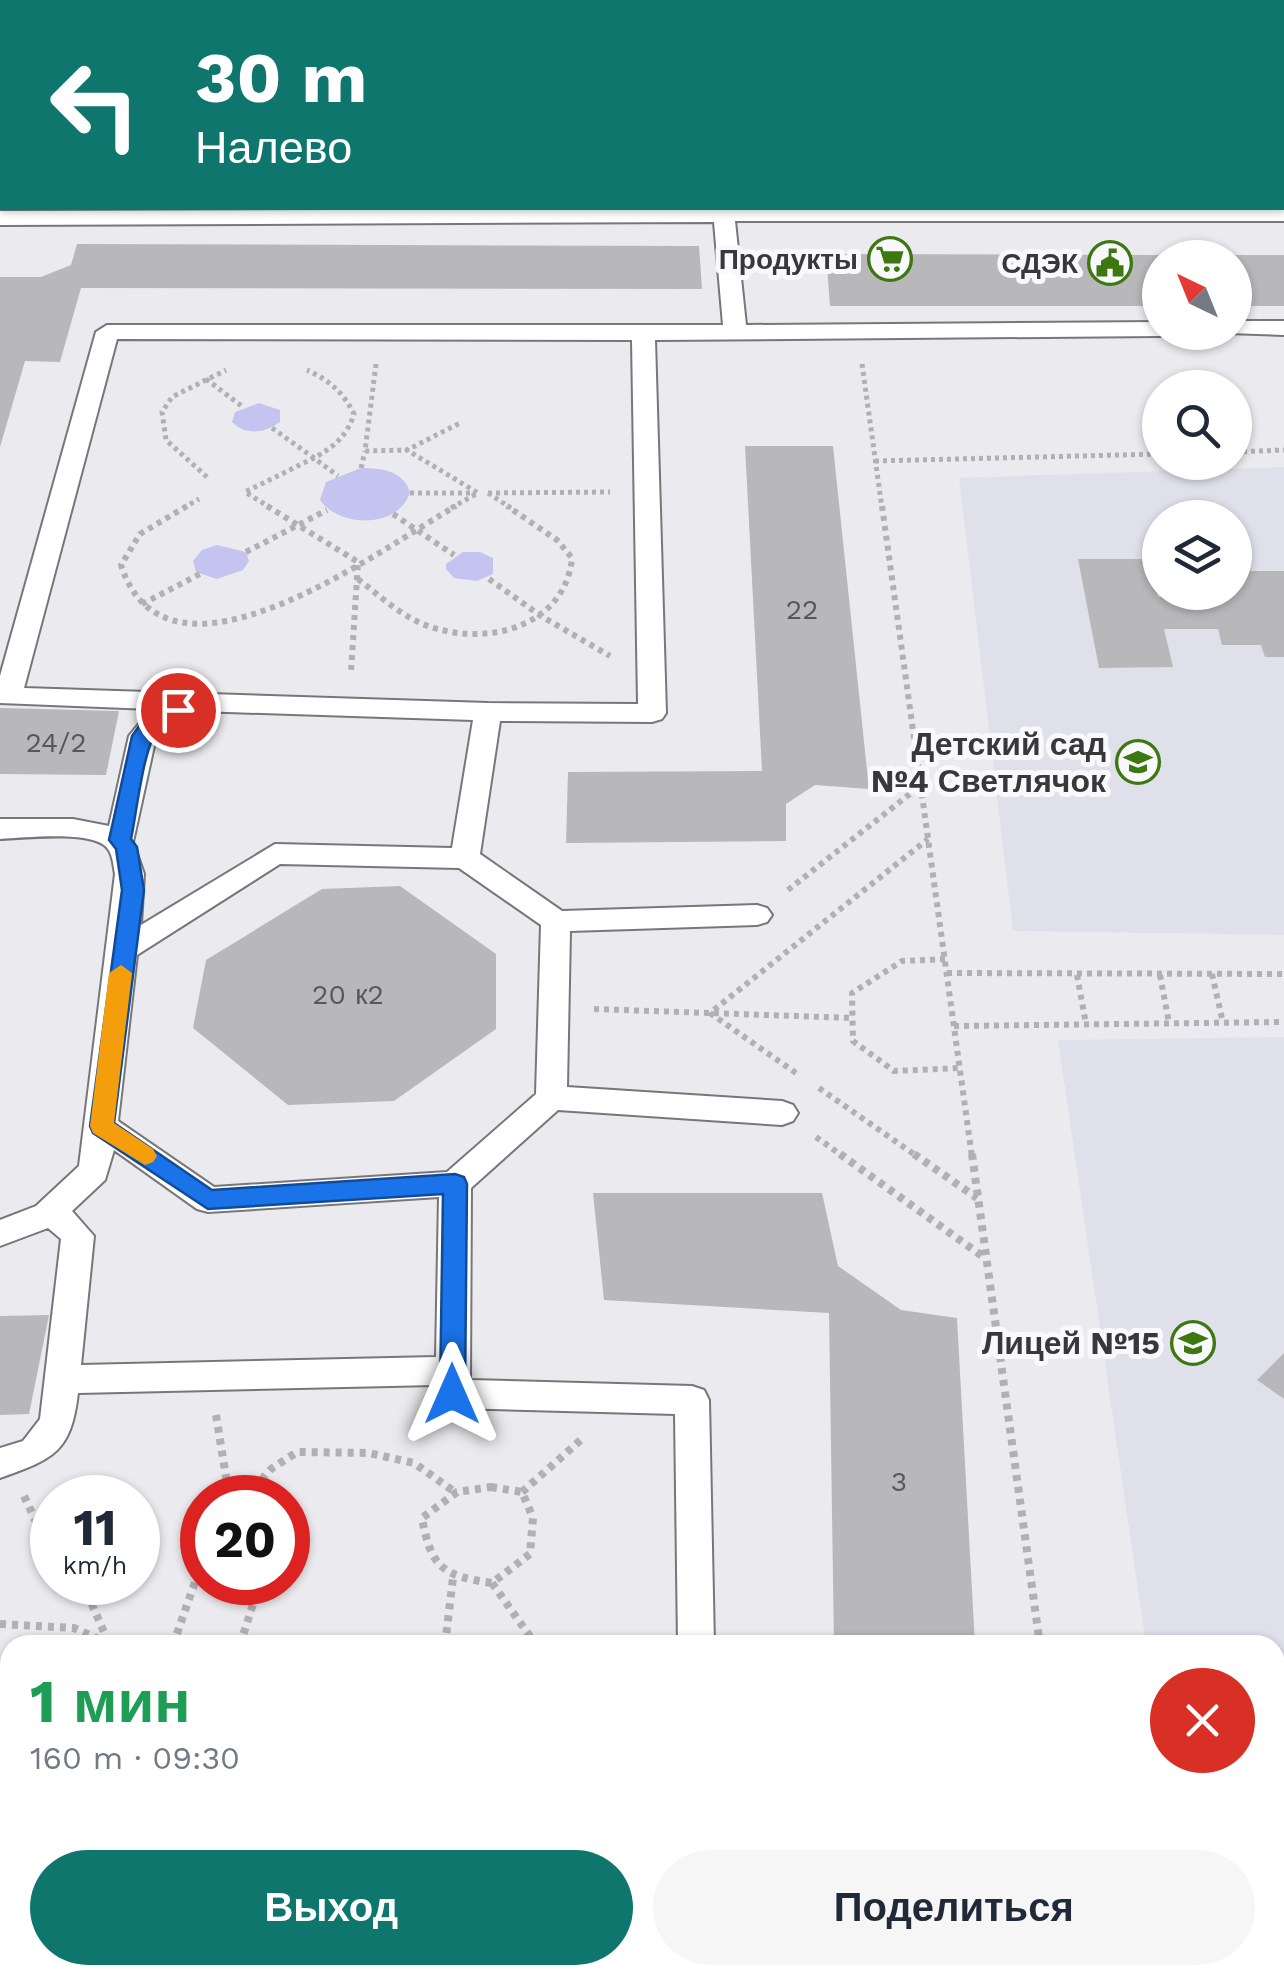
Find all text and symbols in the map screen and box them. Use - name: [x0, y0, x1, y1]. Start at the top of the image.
- text: 30 m: [195, 37, 367, 119]
- icon: left: [30, 40, 160, 170]
- text: Налево: [195, 121, 352, 174]
- supermarket icon: Продукты: [867, 236, 913, 282]
- public building icon: СДЭК: [1087, 240, 1133, 286]
- north arrow: [1142, 240, 1252, 350]
- map controls: [1142, 240, 1252, 610]
- place label: Продукты: [719, 243, 858, 276]
- place label: СДЭК: [1001, 247, 1079, 280]
- button: search: [1142, 370, 1252, 480]
- button: layers: [1142, 500, 1252, 610]
- house number: 22: [786, 593, 818, 626]
- pin: [136, 668, 221, 753]
- icon: arrive: [151, 683, 206, 738]
- place label: Детский сад №4 Светлячок: [871, 725, 1107, 800]
- house number: 24/2: [25, 726, 87, 759]
- school or university icon: Детский сад №4 Светлячок: [1115, 739, 1161, 785]
- house number: 20 к2: [312, 978, 384, 1011]
- school or university icon: Лицей №15: [1170, 1320, 1216, 1366]
- place label: Лицей №15: [982, 1324, 1160, 1362]
- position arrow: [400, 1342, 504, 1446]
- house number: 3: [891, 1465, 907, 1498]
- speed limit sign: 20: [180, 1475, 310, 1605]
- text: 11: [73, 1498, 117, 1557]
- text: km/h: [63, 1551, 127, 1580]
- text: 1 мин: [30, 1666, 191, 1737]
- button: close: [1150, 1668, 1255, 1773]
- text: 160 m · 09:30: [30, 1739, 240, 1777]
- button: Выход: [30, 1850, 633, 1965]
- button: Поделиться: [653, 1850, 1255, 1965]

